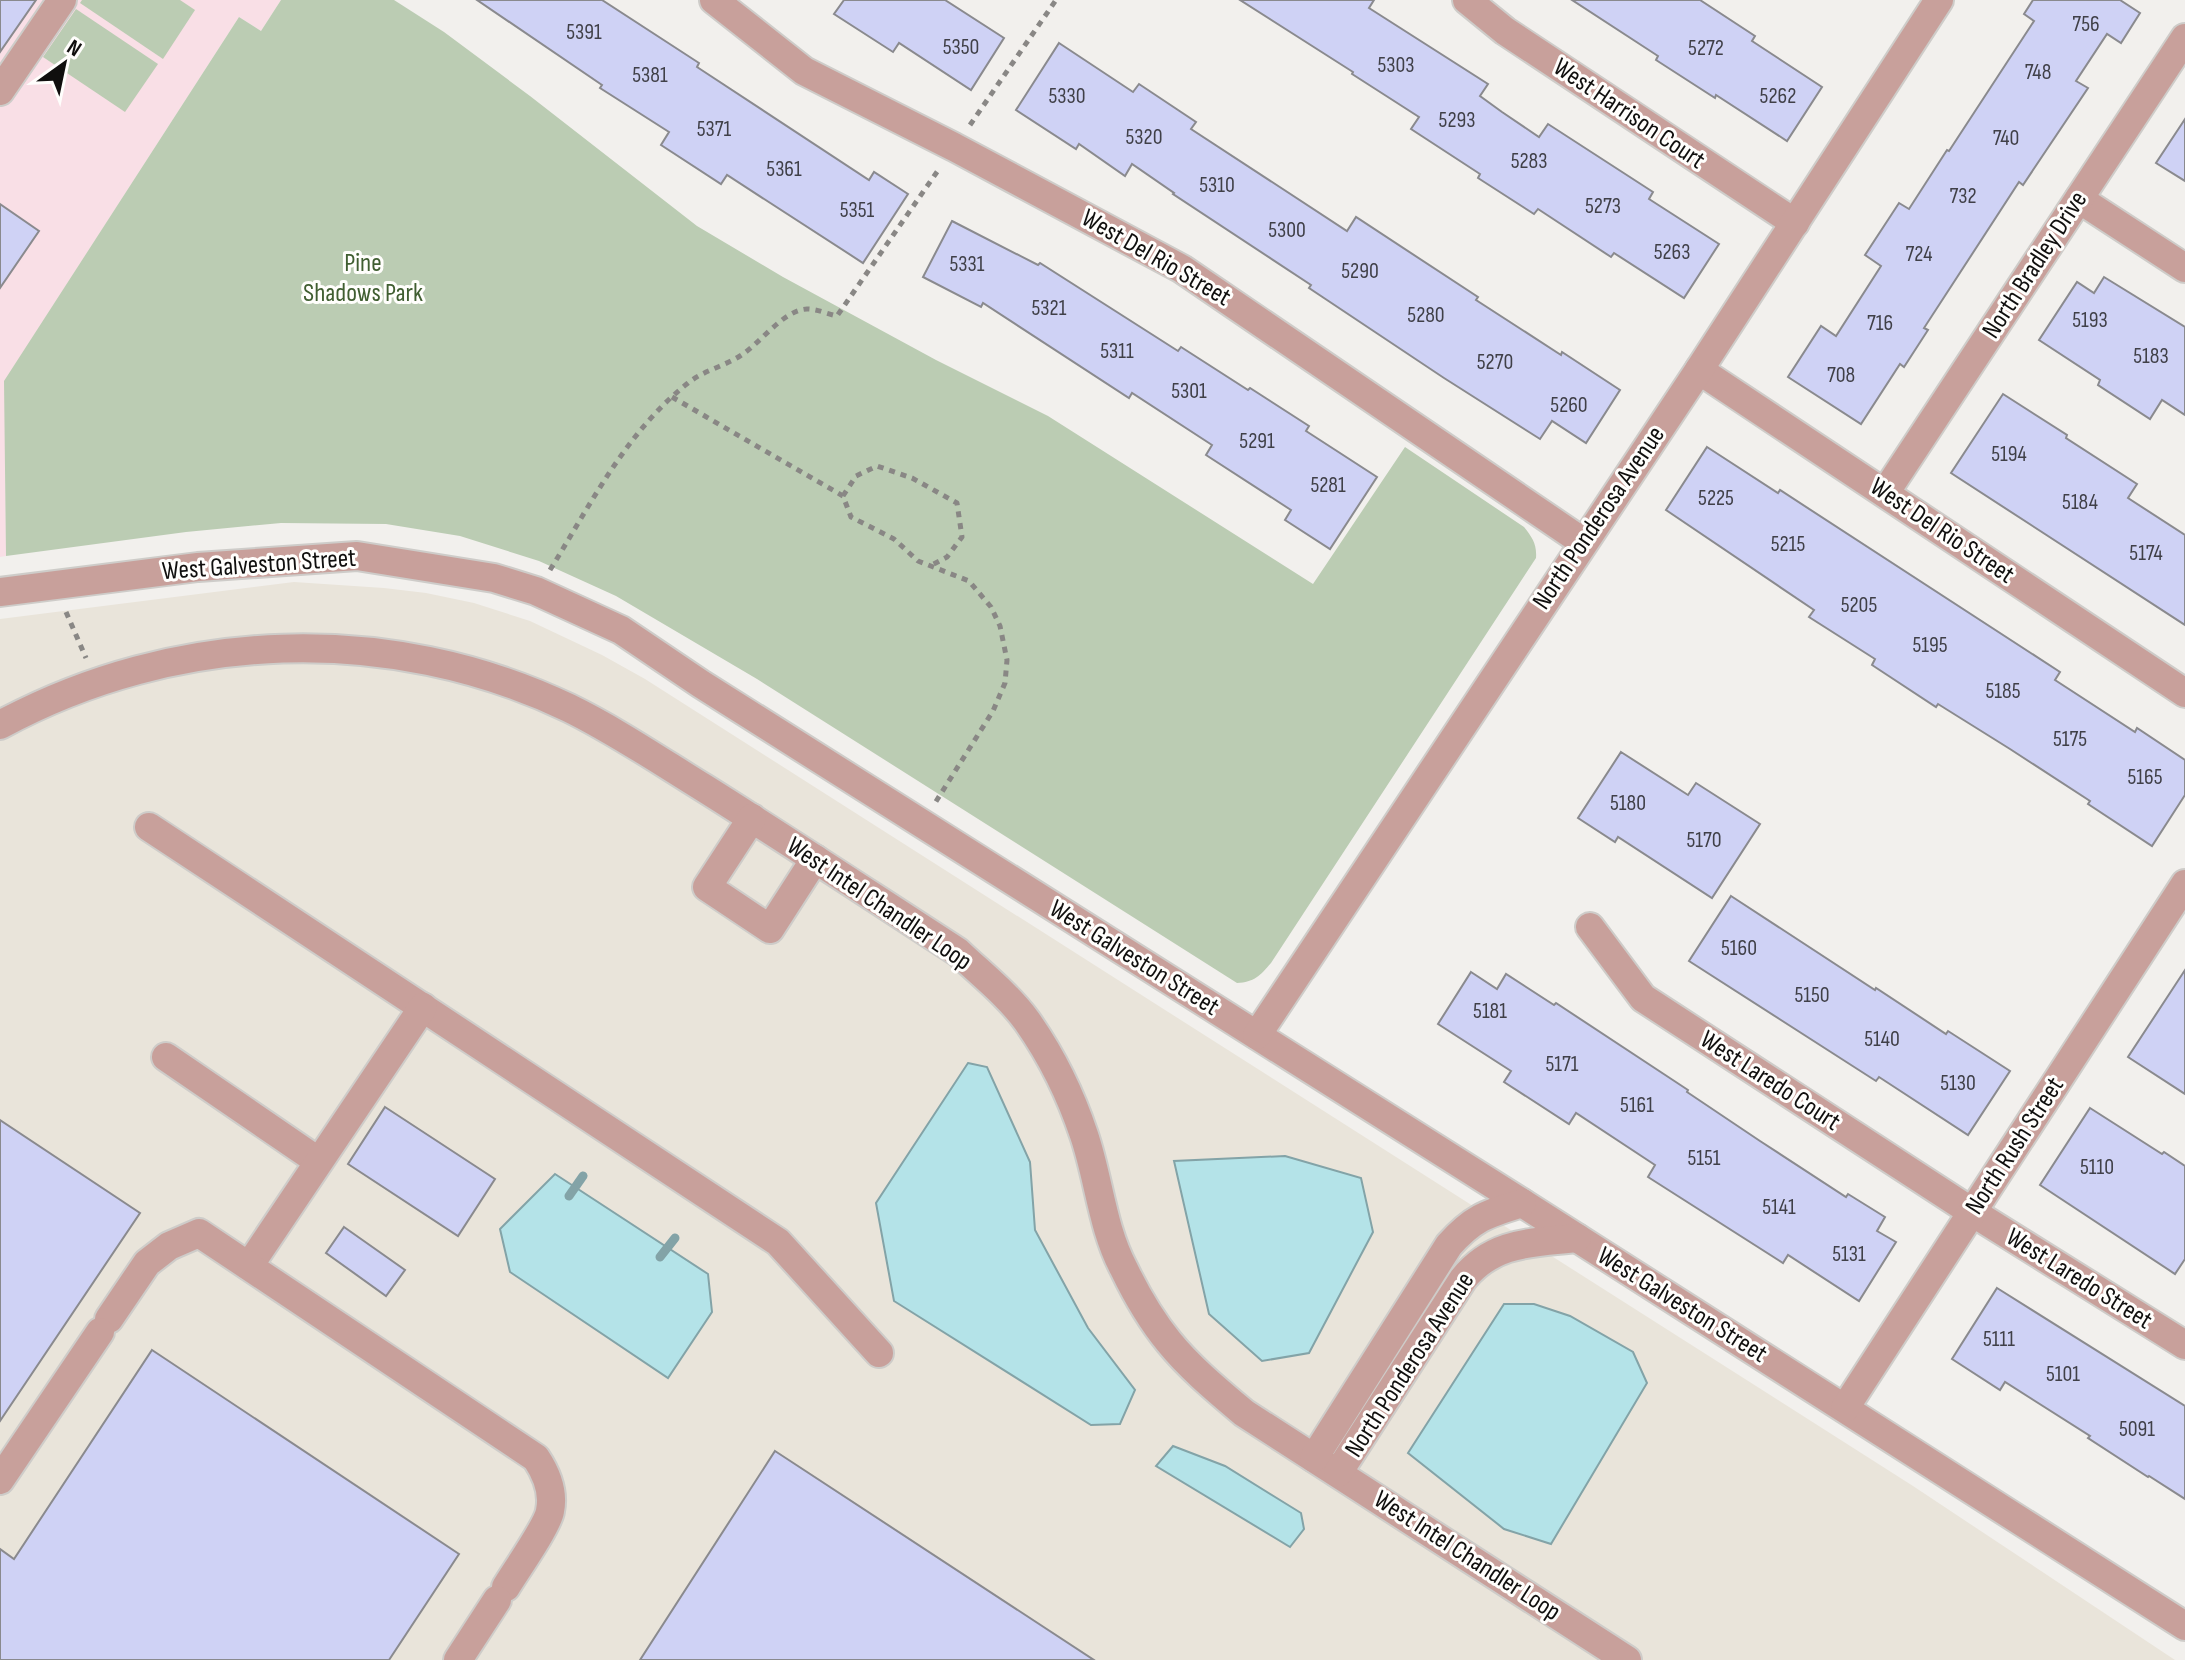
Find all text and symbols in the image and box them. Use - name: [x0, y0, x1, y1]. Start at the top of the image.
- house number: 756: [2072, 11, 2100, 38]
- house number: 5391: [566, 19, 602, 46]
- north arrow: [24, 24, 104, 104]
- text: N: [62, 34, 86, 63]
- house number: 5350: [943, 34, 979, 61]
- house number: 5272: [1688, 35, 1724, 62]
- house number: 5303: [1377, 52, 1415, 79]
- street label: West Harrison Court: [1547, 52, 1711, 176]
- house number: 748: [2025, 59, 2051, 86]
- house number: 5381: [632, 62, 668, 89]
- house number: 5330: [1048, 83, 1086, 110]
- house number: 5262: [1760, 83, 1796, 110]
- house number: 5293: [1439, 107, 1475, 134]
- house number: 5371: [697, 116, 732, 143]
- house number: 5320: [1126, 124, 1162, 151]
- house number: 740: [1993, 125, 2019, 152]
- house number: 5283: [1511, 148, 1547, 175]
- house number: 5361: [766, 156, 802, 183]
- house number: 5310: [1199, 172, 1235, 199]
- house number: 732: [1949, 183, 1977, 210]
- street label: North Bradley Drive: [1976, 186, 2094, 344]
- house number: 5273: [1585, 193, 1621, 220]
- house number: 5351: [840, 197, 875, 224]
- street label: West Del Rio Street: [1076, 203, 1236, 313]
- house number: 5300: [1268, 217, 1306, 244]
- house number: 5263: [1654, 239, 1690, 266]
- house number: 724: [1906, 241, 1932, 268]
- park label: Pine Shadows Park: [303, 248, 423, 309]
- house number: 5331: [950, 251, 985, 278]
- house number: 5290: [1341, 258, 1379, 285]
- house number: 5321: [1032, 295, 1067, 322]
- house number: 5280: [1407, 302, 1445, 329]
- house number: 5193: [2072, 307, 2108, 334]
- house number: 716: [1867, 310, 1893, 337]
- house number: 5311: [1100, 338, 1134, 365]
- house number: 5183: [2133, 343, 2169, 370]
- house number: 5270: [1477, 349, 1513, 376]
- house number: 708: [1827, 362, 1855, 389]
- house number: 5301: [1171, 378, 1207, 405]
- house number: 5260: [1550, 392, 1588, 419]
- street label: North Ponderosa Avenue: [1526, 421, 1672, 615]
- house number: 5291: [1239, 428, 1275, 455]
- house number: 5194: [1991, 441, 2027, 468]
- street label: West Del Rio Street: [1864, 471, 2020, 591]
- house number: 5281: [1310, 472, 1346, 499]
- house number: 5225: [1698, 485, 1734, 512]
- house number: 5184: [2062, 489, 2098, 516]
- house number: 5215: [1771, 531, 1805, 558]
- house number: 5174: [2129, 540, 2163, 567]
- street label: West Galveston Street: [161, 543, 357, 587]
- house number: 5205: [1841, 592, 1877, 619]
- house number: 5195: [1912, 632, 1948, 659]
- house number: 5185: [1986, 678, 2021, 705]
- house number: 5175: [2053, 726, 2087, 753]
- house number: 5165: [2128, 764, 2163, 791]
- house number: 5180: [1610, 790, 1646, 817]
- house number: 5170: [1686, 827, 1722, 854]
- street label: West Intel Chandler Loop: [781, 831, 977, 977]
- street label: West Galveston Street: [1043, 893, 1225, 1023]
- house number: 5160: [1721, 935, 1757, 962]
- house number: 5150: [1794, 982, 1830, 1009]
- house number: 5181: [1473, 998, 1507, 1025]
- street label: West Laredo Court: [1694, 1024, 1846, 1138]
- house number: 5140: [1864, 1026, 1900, 1053]
- house number: 5171: [1545, 1051, 1579, 1078]
- house number: 5130: [1940, 1070, 1976, 1097]
- street label: North Rush Street: [1959, 1072, 2071, 1220]
- house number: 5161: [1620, 1092, 1654, 1119]
- house number: 5151: [1687, 1145, 1721, 1172]
- house number: 5110: [2080, 1154, 2114, 1181]
- house number: 5141: [1762, 1194, 1796, 1221]
- street label: West Laredo Street: [2000, 1222, 2158, 1336]
- street label: West Galveston Street: [1591, 1240, 1773, 1370]
- house number: 5131: [1832, 1241, 1866, 1268]
- street label: North Ponderosa Avenue: [1339, 1267, 1481, 1463]
- house number: 5111: [1983, 1326, 2015, 1353]
- house number: 5101: [2046, 1361, 2080, 1388]
- house number: 5091: [2119, 1416, 2155, 1443]
- street label: West Intel Chandler Loop: [1368, 1484, 1566, 1628]

